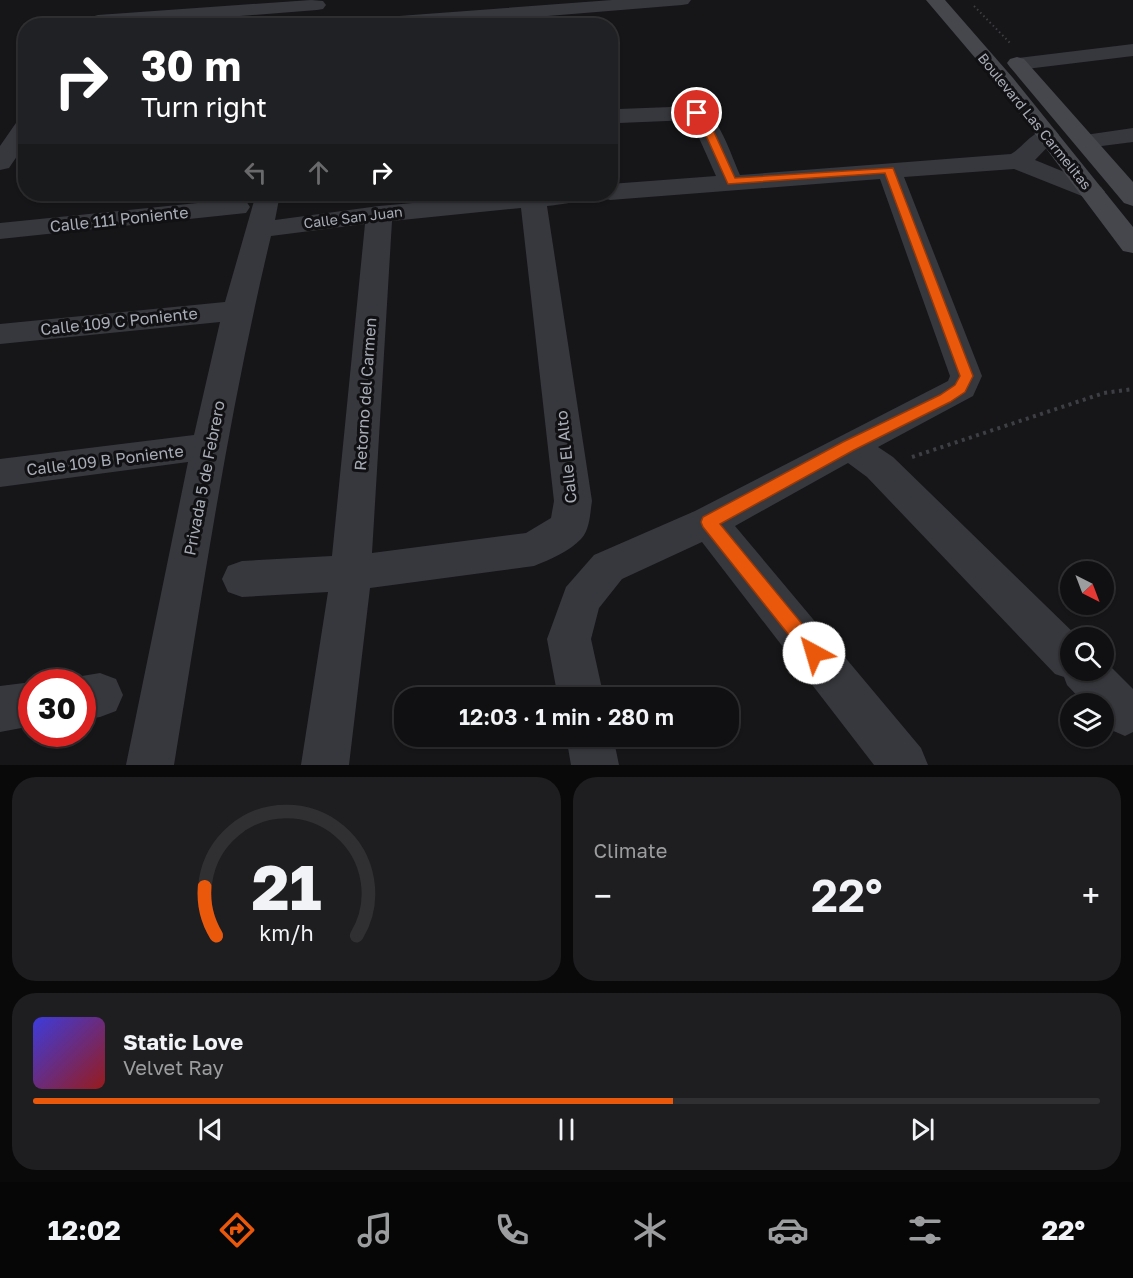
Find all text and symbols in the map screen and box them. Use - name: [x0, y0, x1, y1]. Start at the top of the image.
- text: 30 m: [141, 40, 241, 90]
- icon: right: [42, 42, 120, 120]
- street label: Boulevard Las Carmelitas: [975, 49, 1095, 193]
- pin: [671, 87, 722, 138]
- text: Turn right: [141, 91, 267, 123]
- icon: arrive: [680, 96, 713, 129]
- icon: left: [239, 156, 272, 189]
- icon: ahead: [302, 156, 335, 189]
- icon: right: [365, 156, 398, 189]
- street label: Calle 111 Poniente: [49, 202, 189, 236]
- street label: Calle San Juan: [303, 202, 403, 232]
- street label: Calle 109 C Poniente: [39, 303, 199, 339]
- street label: Retorno del Carmen: [350, 317, 380, 471]
- street label: Privada 5 de Febrero: [179, 399, 229, 557]
- street label: Calle El Alto: [551, 410, 581, 504]
- street label: Calle 109 B Poniente: [25, 440, 185, 480]
- north arrow: [1060, 561, 1114, 615]
- map controls: [1060, 561, 1114, 747]
- position arrow: [782, 621, 846, 685]
- button: search: [1060, 627, 1114, 681]
- speed limit sign: 30: [18, 669, 96, 747]
- button: layers: [1060, 693, 1114, 747]
- text: 12:03 · 1 min · 280 m: [459, 703, 674, 730]
- text: Climate: [594, 838, 667, 862]
- text: 21: [251, 849, 321, 924]
- text: 22°: [811, 868, 882, 922]
- text: −: [594, 876, 612, 915]
- text: +: [1082, 876, 1100, 915]
- text: km/h: [259, 920, 314, 946]
- text: Static Love: [123, 1028, 243, 1055]
- text: Velvet Ray: [123, 1055, 224, 1079]
- icon: previous: [194, 1113, 227, 1146]
- icon: pause: [550, 1113, 583, 1146]
- icon: next: [906, 1113, 939, 1146]
- icon: directions: [216, 1209, 258, 1251]
- icon: music: [354, 1209, 396, 1251]
- icon: phone: [491, 1209, 533, 1251]
- icon: climate: [629, 1209, 671, 1251]
- icon: car: [767, 1209, 809, 1251]
- icon: filters: [904, 1209, 946, 1251]
- text: 12:02: [48, 1214, 121, 1246]
- text: 22°: [1042, 1214, 1085, 1246]

